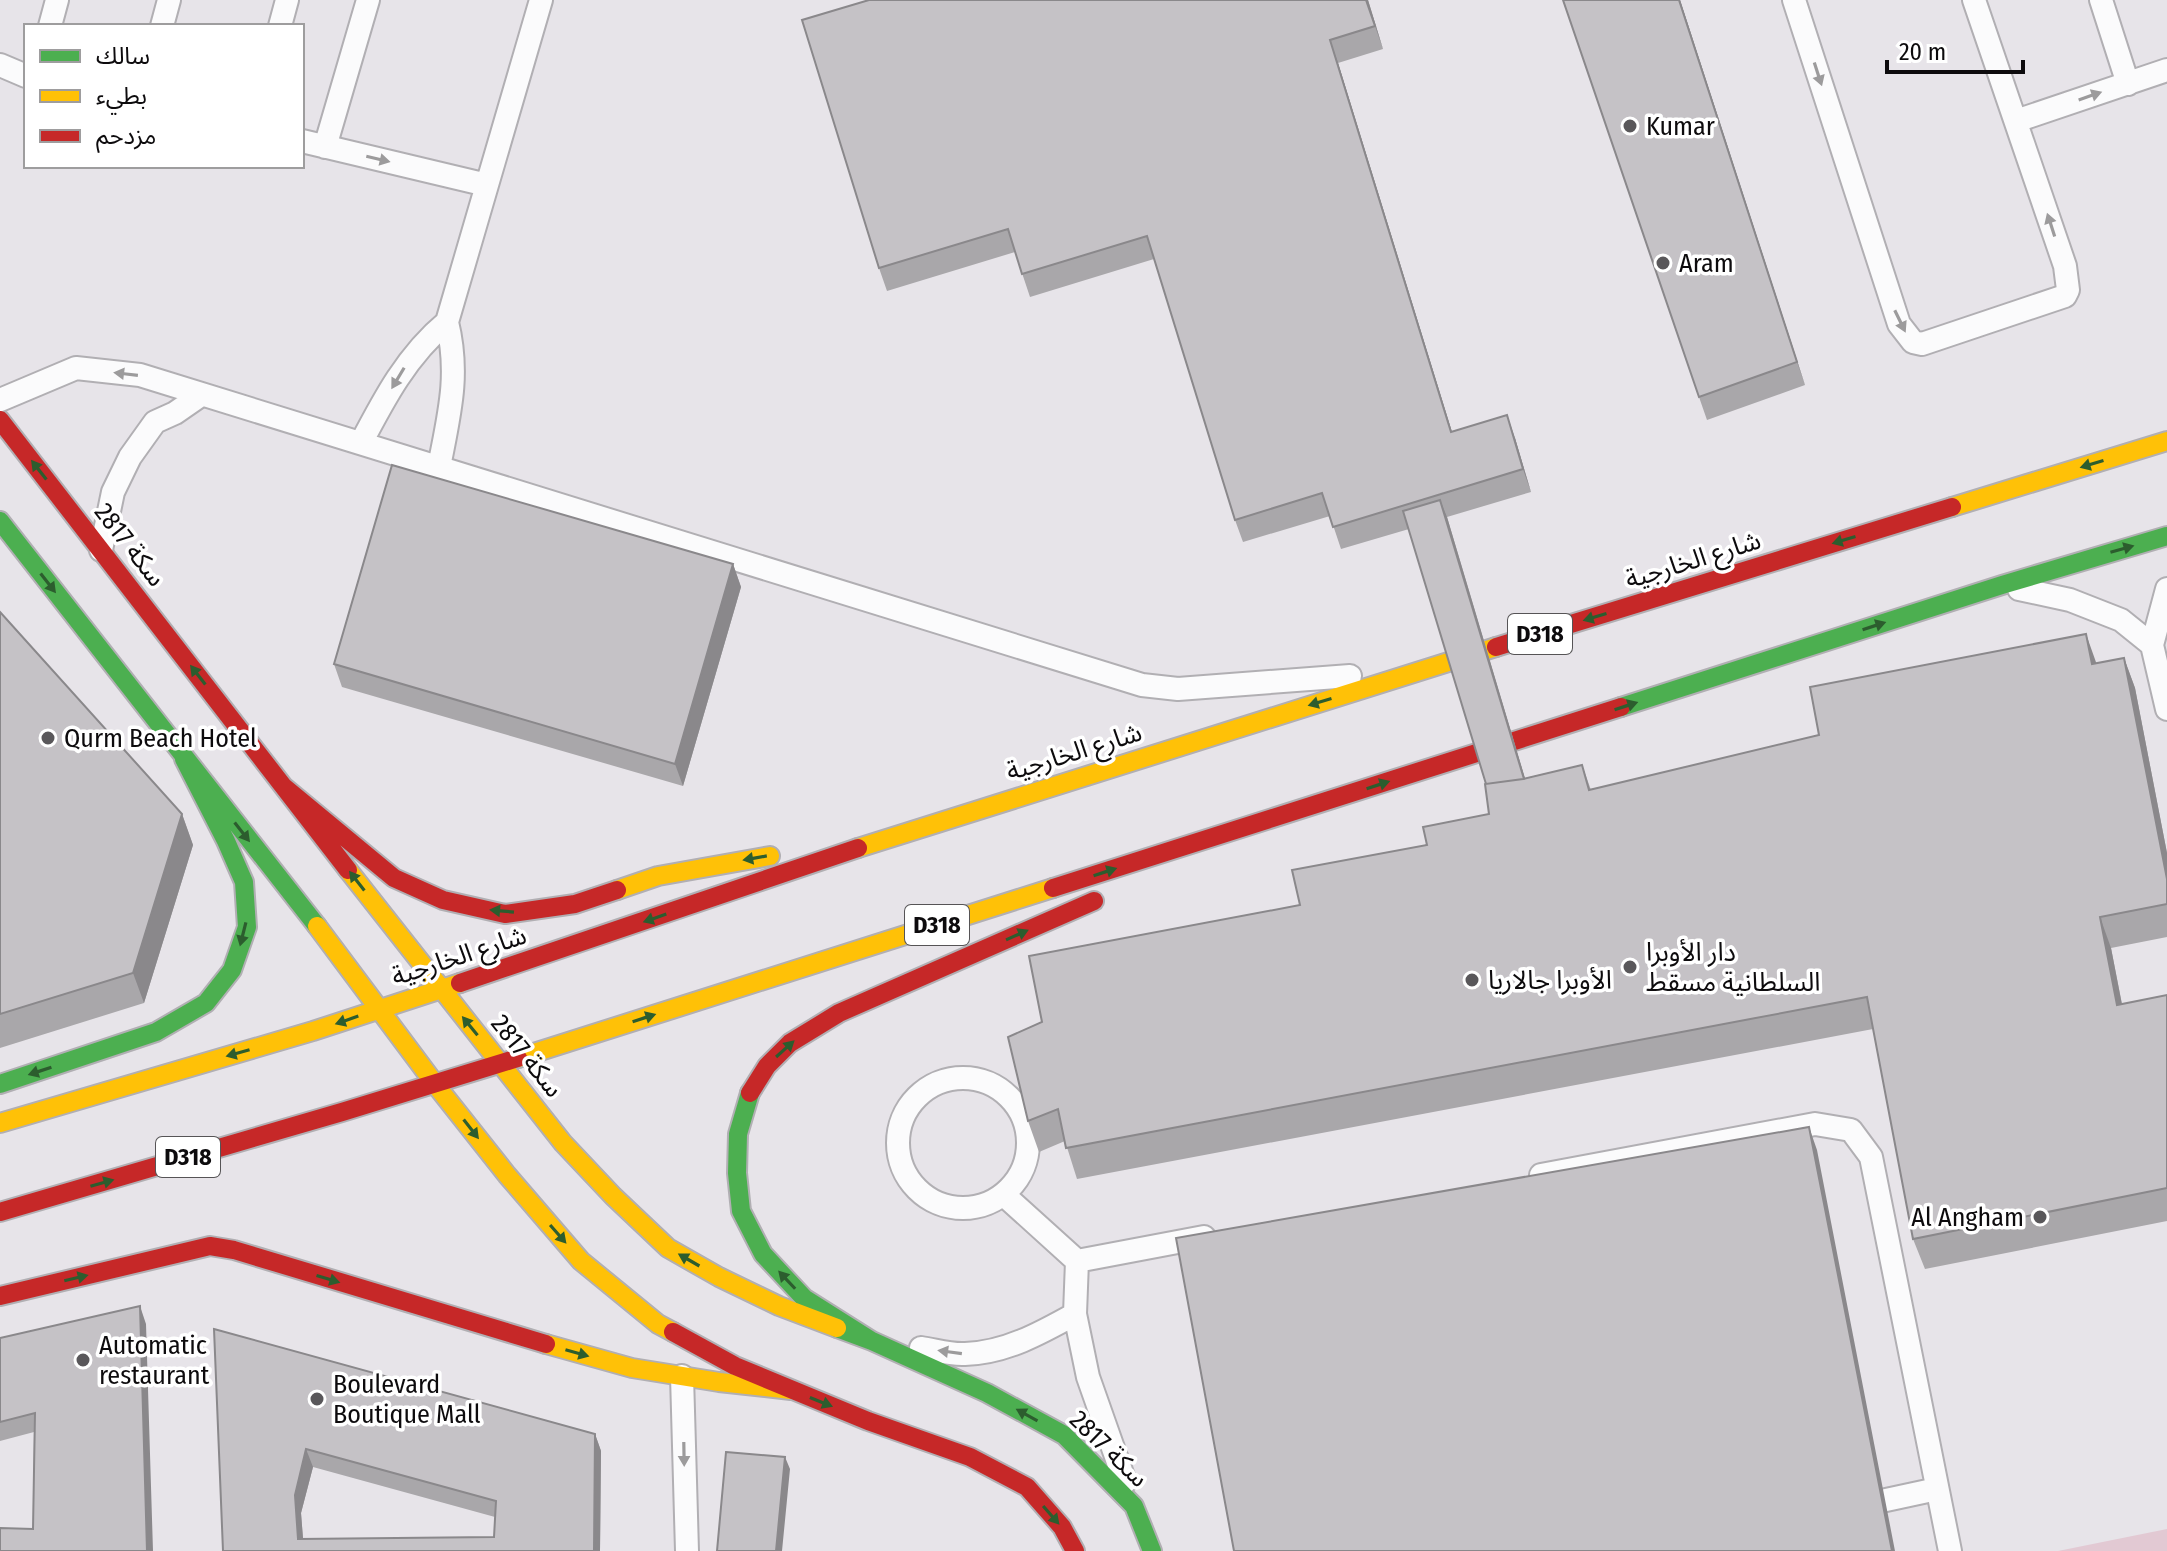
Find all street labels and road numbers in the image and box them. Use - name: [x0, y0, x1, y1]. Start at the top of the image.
- street label: سكة 2817: [88, 497, 172, 593]
- street label: شارع الخارجية: [1622, 525, 1765, 598]
- road number: D318: [1508, 614, 1572, 654]
- street label: شارع الخارجية: [1003, 717, 1146, 790]
- road number: D318: [905, 905, 969, 945]
- street label: شارع الخارجية: [388, 920, 531, 995]
- street label: سكة 2817: [484, 1009, 570, 1103]
- road number: D318: [156, 1137, 220, 1177]
- street label: سكة 2817: [1063, 1404, 1155, 1494]

